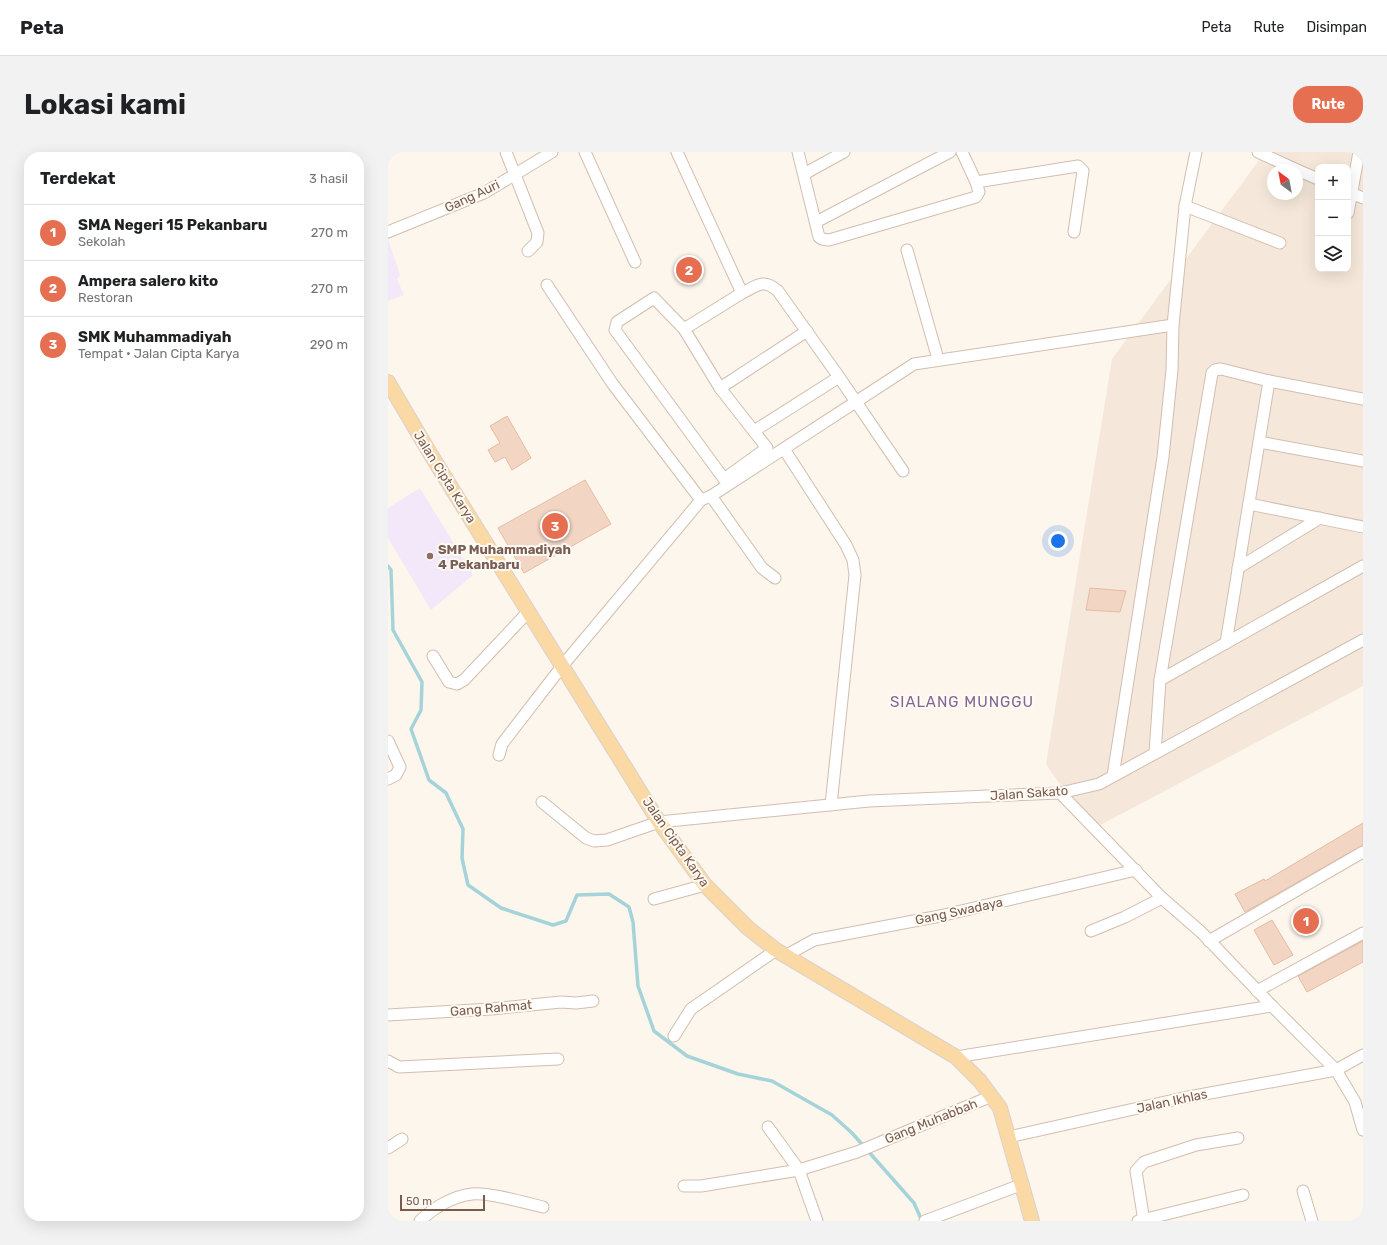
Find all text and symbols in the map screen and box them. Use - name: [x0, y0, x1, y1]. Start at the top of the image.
- text: Peta: [20, 16, 64, 39]
- text: Peta: [1202, 19, 1232, 36]
- text: Rute: [1254, 19, 1284, 36]
- text: Disimpan: [1306, 19, 1367, 36]
- button: Rute: [1293, 86, 1363, 123]
- text: Lokasi kami: [24, 88, 186, 121]
- north arrow: [1267, 164, 1303, 200]
- map controls: [1315, 164, 1351, 272]
- button: +: [1315, 164, 1351, 200]
- text: Terdekat: [40, 168, 115, 188]
- text: 3 hasil: [309, 171, 348, 186]
- street label: Gang Auri: [442, 177, 502, 216]
- button: −: [1315, 200, 1351, 236]
- text: SMA Negeri 15 Pekanbaru: [78, 216, 267, 234]
- text: 1: [50, 225, 56, 240]
- text: 270 m: [311, 225, 348, 240]
- text: Sekolah: [78, 234, 125, 249]
- button: layers: [1315, 236, 1351, 272]
- pin: 2: [676, 255, 702, 285]
- text: Ampera salero kito: [78, 272, 218, 290]
- text: 2: [49, 281, 57, 296]
- text: 270 m: [311, 281, 348, 296]
- text: Restoran: [78, 290, 133, 305]
- text: SMK Muhammadiyah: [78, 328, 231, 346]
- text: 3: [49, 337, 57, 352]
- text: 290 m: [310, 337, 348, 352]
- text: Tempat · Jalan Cipta Karya: [78, 346, 239, 361]
- street label: Jalan Cipta Karya: [411, 428, 479, 526]
- pin: 3: [542, 511, 568, 541]
- your location: [1048, 531, 1068, 551]
- place label: SMP Muhammadiyah 4 Pekanbaru: [438, 542, 571, 572]
- marker: SMP Muhammadiyah 4 Pekanbaru: [425, 551, 435, 561]
- district label: SIALANG MUNGGU: [890, 693, 1034, 711]
- street label: Jalan Sakato: [989, 783, 1069, 803]
- street label: Jalan Cipta Karya: [640, 794, 712, 890]
- street label: Gang Swadaya: [914, 894, 1004, 929]
- pin: 1: [1293, 906, 1319, 936]
- street label: Gang Rahmat: [449, 997, 533, 1020]
- street label: Jalan Ikhlas: [1135, 1086, 1209, 1116]
- street label: Gang Muhabbah: [882, 1096, 980, 1147]
- scale bar: [400, 1193, 485, 1212]
- text: 50 m: [406, 1195, 432, 1208]

